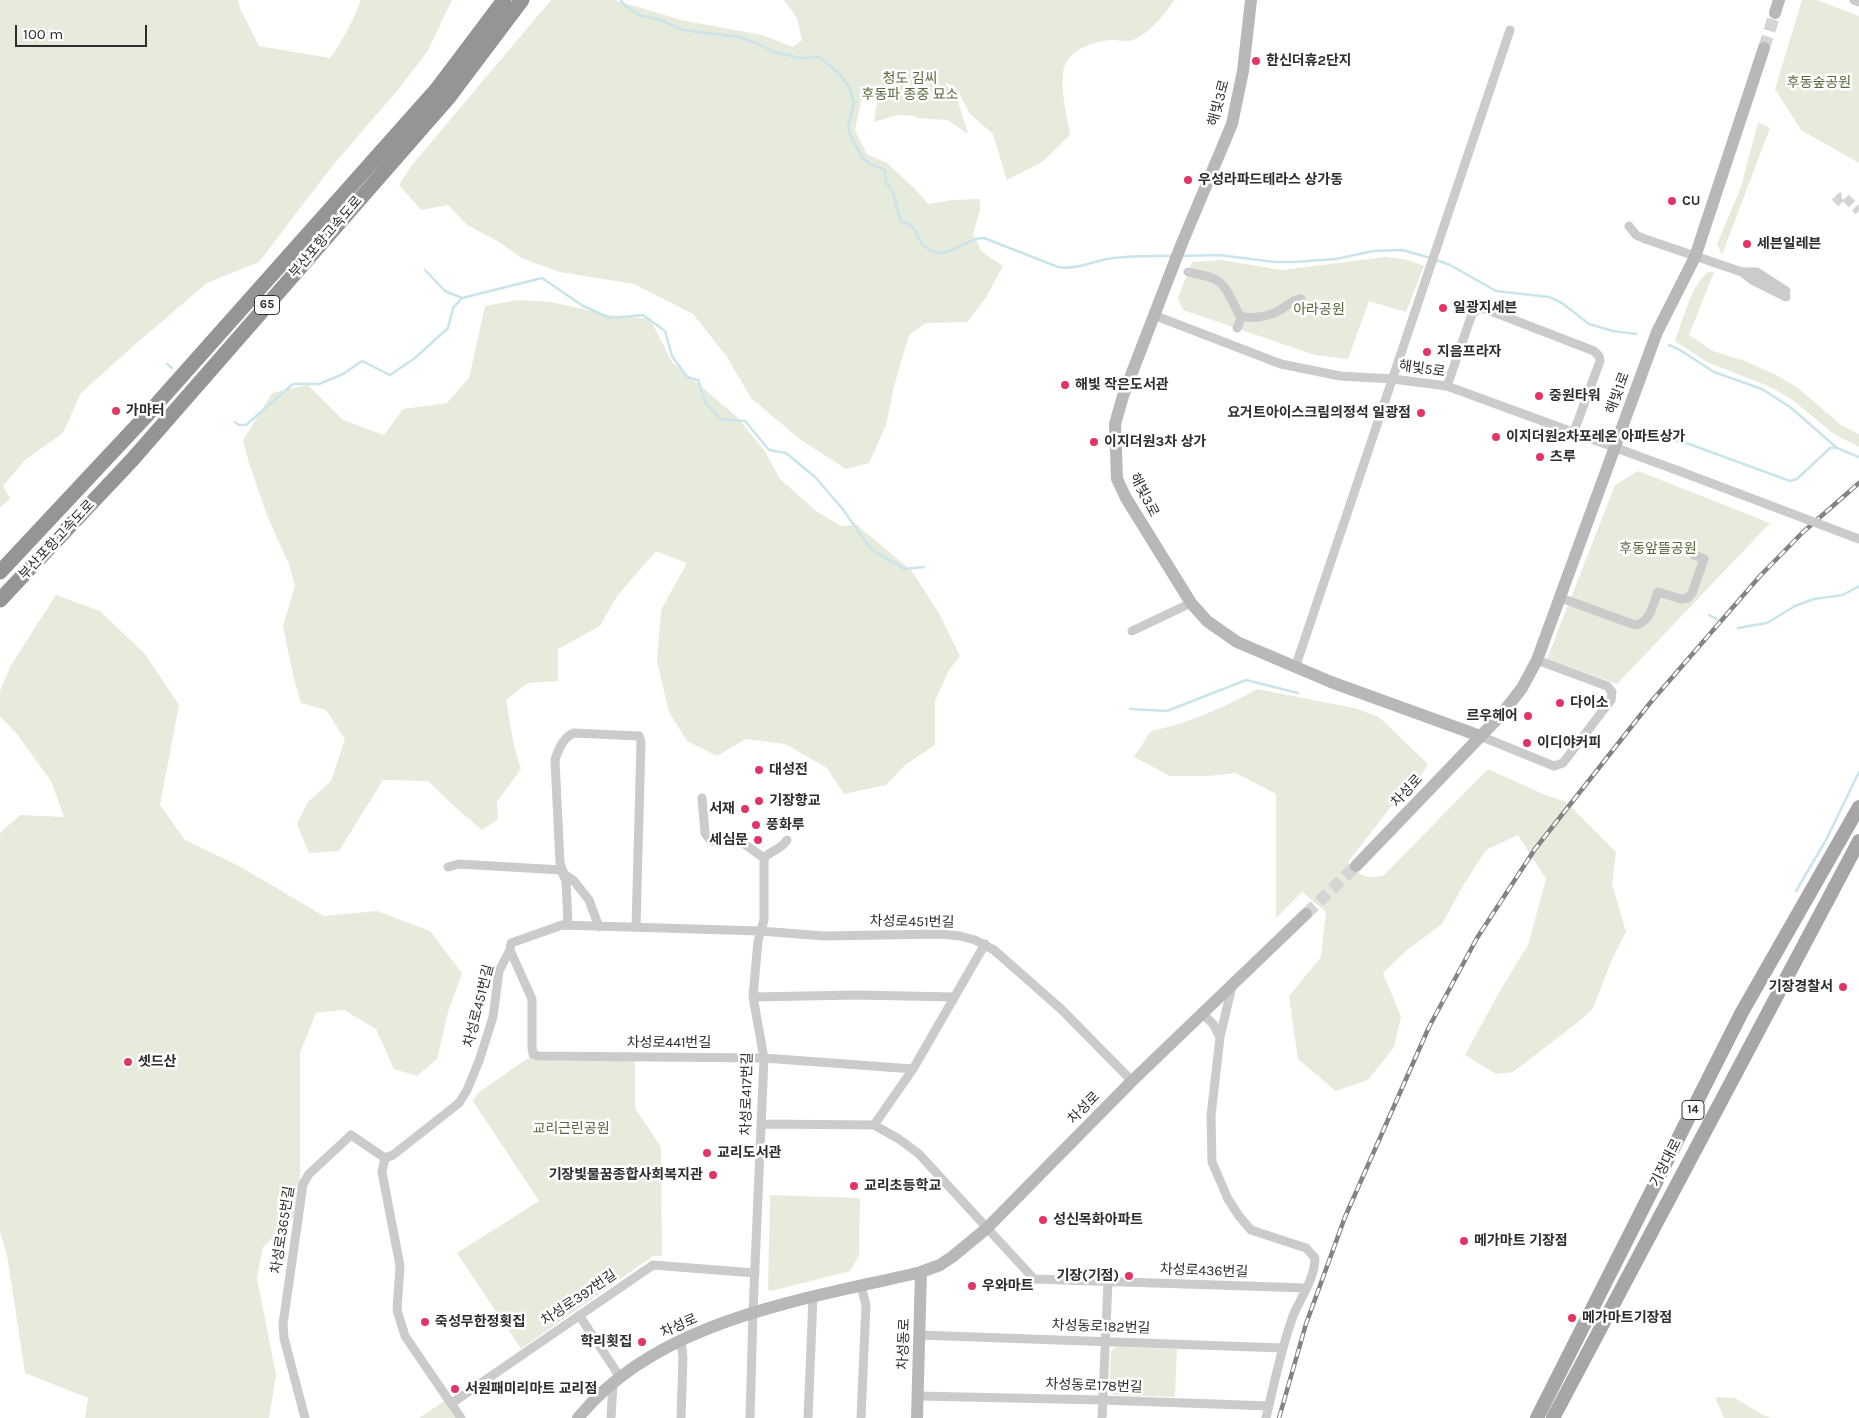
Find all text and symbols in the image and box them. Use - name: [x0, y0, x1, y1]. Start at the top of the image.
- scale bar: [18, 15, 150, 47]
- text: 100 m: [23, 25, 63, 43]
- place label: 한신더휴2단지: [1266, 53, 1352, 69]
- marker: 한신더휴2단지: [1250, 55, 1262, 67]
- park label: 청도 김씨 후동파 종중 묘소: [862, 71, 958, 104]
- park label: 후동숲공원: [1787, 75, 1851, 91]
- street label: 해빛3로: [1205, 78, 1233, 128]
- place label: 우성라파드테라스 상가동: [1198, 172, 1343, 188]
- marker: 우성라파드테라스 상가동: [1182, 174, 1194, 186]
- street label: 부산포항고속도로: [286, 193, 366, 281]
- place label: CU: [1682, 193, 1701, 209]
- marker: CU: [1666, 195, 1678, 207]
- place label: 세븐일레븐: [1757, 236, 1821, 252]
- marker: 세븐일레븐: [1741, 238, 1753, 250]
- road number: 65: [254, 296, 280, 314]
- place label: 일광지세븐: [1453, 300, 1517, 316]
- park label: 아라공원: [1293, 302, 1345, 318]
- marker: 일광지세븐: [1437, 302, 1449, 314]
- place label: 지음프라자: [1437, 344, 1501, 360]
- marker: 지음프라자: [1421, 346, 1433, 358]
- street label: 해빛5로: [1398, 357, 1446, 381]
- street label: 해빛1로: [1603, 370, 1633, 416]
- place label: 해빛 작은도서관: [1075, 377, 1169, 393]
- marker: 해빛 작은도서관: [1059, 379, 1071, 391]
- place label: 중원타워: [1549, 388, 1601, 404]
- marker: 중원타워: [1533, 390, 1545, 402]
- place label: 가마터: [126, 403, 165, 419]
- marker: 가마터: [110, 405, 122, 417]
- place label: 요거트아이스크림의정석 일광점: [1227, 405, 1411, 421]
- marker: 요거트아이스크림의정석 일광점: [1415, 407, 1427, 419]
- place label: 이지더원2차포레온 아파트상가: [1506, 429, 1685, 445]
- marker: 이지더원2차포레온 아파트상가: [1490, 431, 1502, 443]
- place label: 이지더원3차 상가: [1104, 434, 1206, 450]
- marker: 이지더원3차 상가: [1088, 436, 1100, 448]
- place label: 츠루: [1550, 449, 1576, 465]
- marker: 츠루: [1534, 451, 1546, 463]
- street label: 해빛3로: [1126, 470, 1162, 520]
- street label: 부산포항고속도로: [16, 497, 98, 583]
- park label: 후동앞뜰공원: [1619, 541, 1697, 557]
- place label: 다이소: [1570, 695, 1609, 711]
- marker: 다이소: [1554, 697, 1566, 709]
- place label: 르우헤어: [1466, 708, 1518, 724]
- marker: 르우헤어: [1522, 710, 1534, 722]
- place label: 이디야커피: [1537, 735, 1601, 751]
- marker: 이디야커피: [1521, 737, 1533, 749]
- place label: 대성전: [769, 762, 808, 778]
- marker: 대성전: [753, 764, 765, 776]
- street label: 차성로: [1388, 771, 1426, 811]
- place label: 기장향교: [769, 793, 821, 809]
- marker: 기장향교: [753, 795, 765, 807]
- place label: 서재: [709, 801, 735, 817]
- marker: 서재: [739, 803, 751, 815]
- place label: 풍화루: [766, 817, 805, 833]
- marker: 풍화루: [750, 819, 762, 831]
- place label: 세심문: [709, 832, 748, 848]
- marker: 세심문: [752, 834, 764, 846]
- street label: 차성로451번길: [869, 913, 955, 931]
- street label: 차성로451번길: [461, 963, 497, 1049]
- place label: 기장경찰서: [1769, 979, 1833, 995]
- marker: 기장경찰서: [1837, 981, 1849, 993]
- street label: 차성로441번길: [627, 1035, 711, 1051]
- street label: 차성로417번길: [738, 1052, 756, 1136]
- place label: 셋드산: [138, 1054, 177, 1070]
- marker: 셋드산: [122, 1056, 134, 1068]
- street label: 차성로: [1064, 1088, 1104, 1128]
- road number: 14: [1682, 1100, 1704, 1120]
- park label: 교리근린공원: [532, 1121, 610, 1137]
- street label: 기장대로: [1647, 1136, 1685, 1190]
- place label: 교리도서관: [717, 1145, 781, 1161]
- marker: 교리도서관: [701, 1147, 713, 1159]
- place label: 기장빛물꿈종합사회복지관: [548, 1167, 703, 1183]
- marker: 기장빛물꿈종합사회복지관: [707, 1169, 719, 1181]
- place label: 교리초등학교: [864, 1178, 941, 1194]
- marker: 교리초등학교: [848, 1180, 860, 1192]
- street label: 차성로365번길: [268, 1185, 298, 1275]
- place label: 성신목화아파트: [1053, 1212, 1143, 1228]
- marker: 성신목화아파트: [1037, 1214, 1049, 1226]
- place label: 메가마트 기장점: [1474, 1233, 1568, 1249]
- marker: 메가마트 기장점: [1458, 1235, 1470, 1247]
- street label: 차성로436번길: [1159, 1261, 1249, 1281]
- street label: 차성로397번길: [538, 1267, 620, 1329]
- place label: 기장(기점): [1056, 1268, 1119, 1284]
- marker: 기장(기점): [1123, 1270, 1135, 1282]
- place label: 우와마트: [982, 1278, 1034, 1294]
- marker: 우와마트: [966, 1280, 978, 1292]
- street label: 차성로: [658, 1310, 700, 1342]
- place label: 메가마트기장점: [1582, 1310, 1672, 1326]
- marker: 메가마트기장점: [1566, 1312, 1578, 1324]
- place label: 죽성무한정횟집: [435, 1314, 525, 1330]
- marker: 죽성무한정횟집: [419, 1316, 431, 1328]
- street label: 차성동로182번길: [1051, 1317, 1151, 1337]
- street label: 차성동로: [895, 1318, 913, 1370]
- place label: 학리횟집: [580, 1334, 632, 1350]
- marker: 학리횟집: [636, 1336, 648, 1348]
- street label: 차성동로178번길: [1045, 1376, 1143, 1396]
- place label: 서원패미리마트 교리점: [465, 1381, 597, 1397]
- marker: 서원패미리마트 교리점: [449, 1383, 461, 1395]

